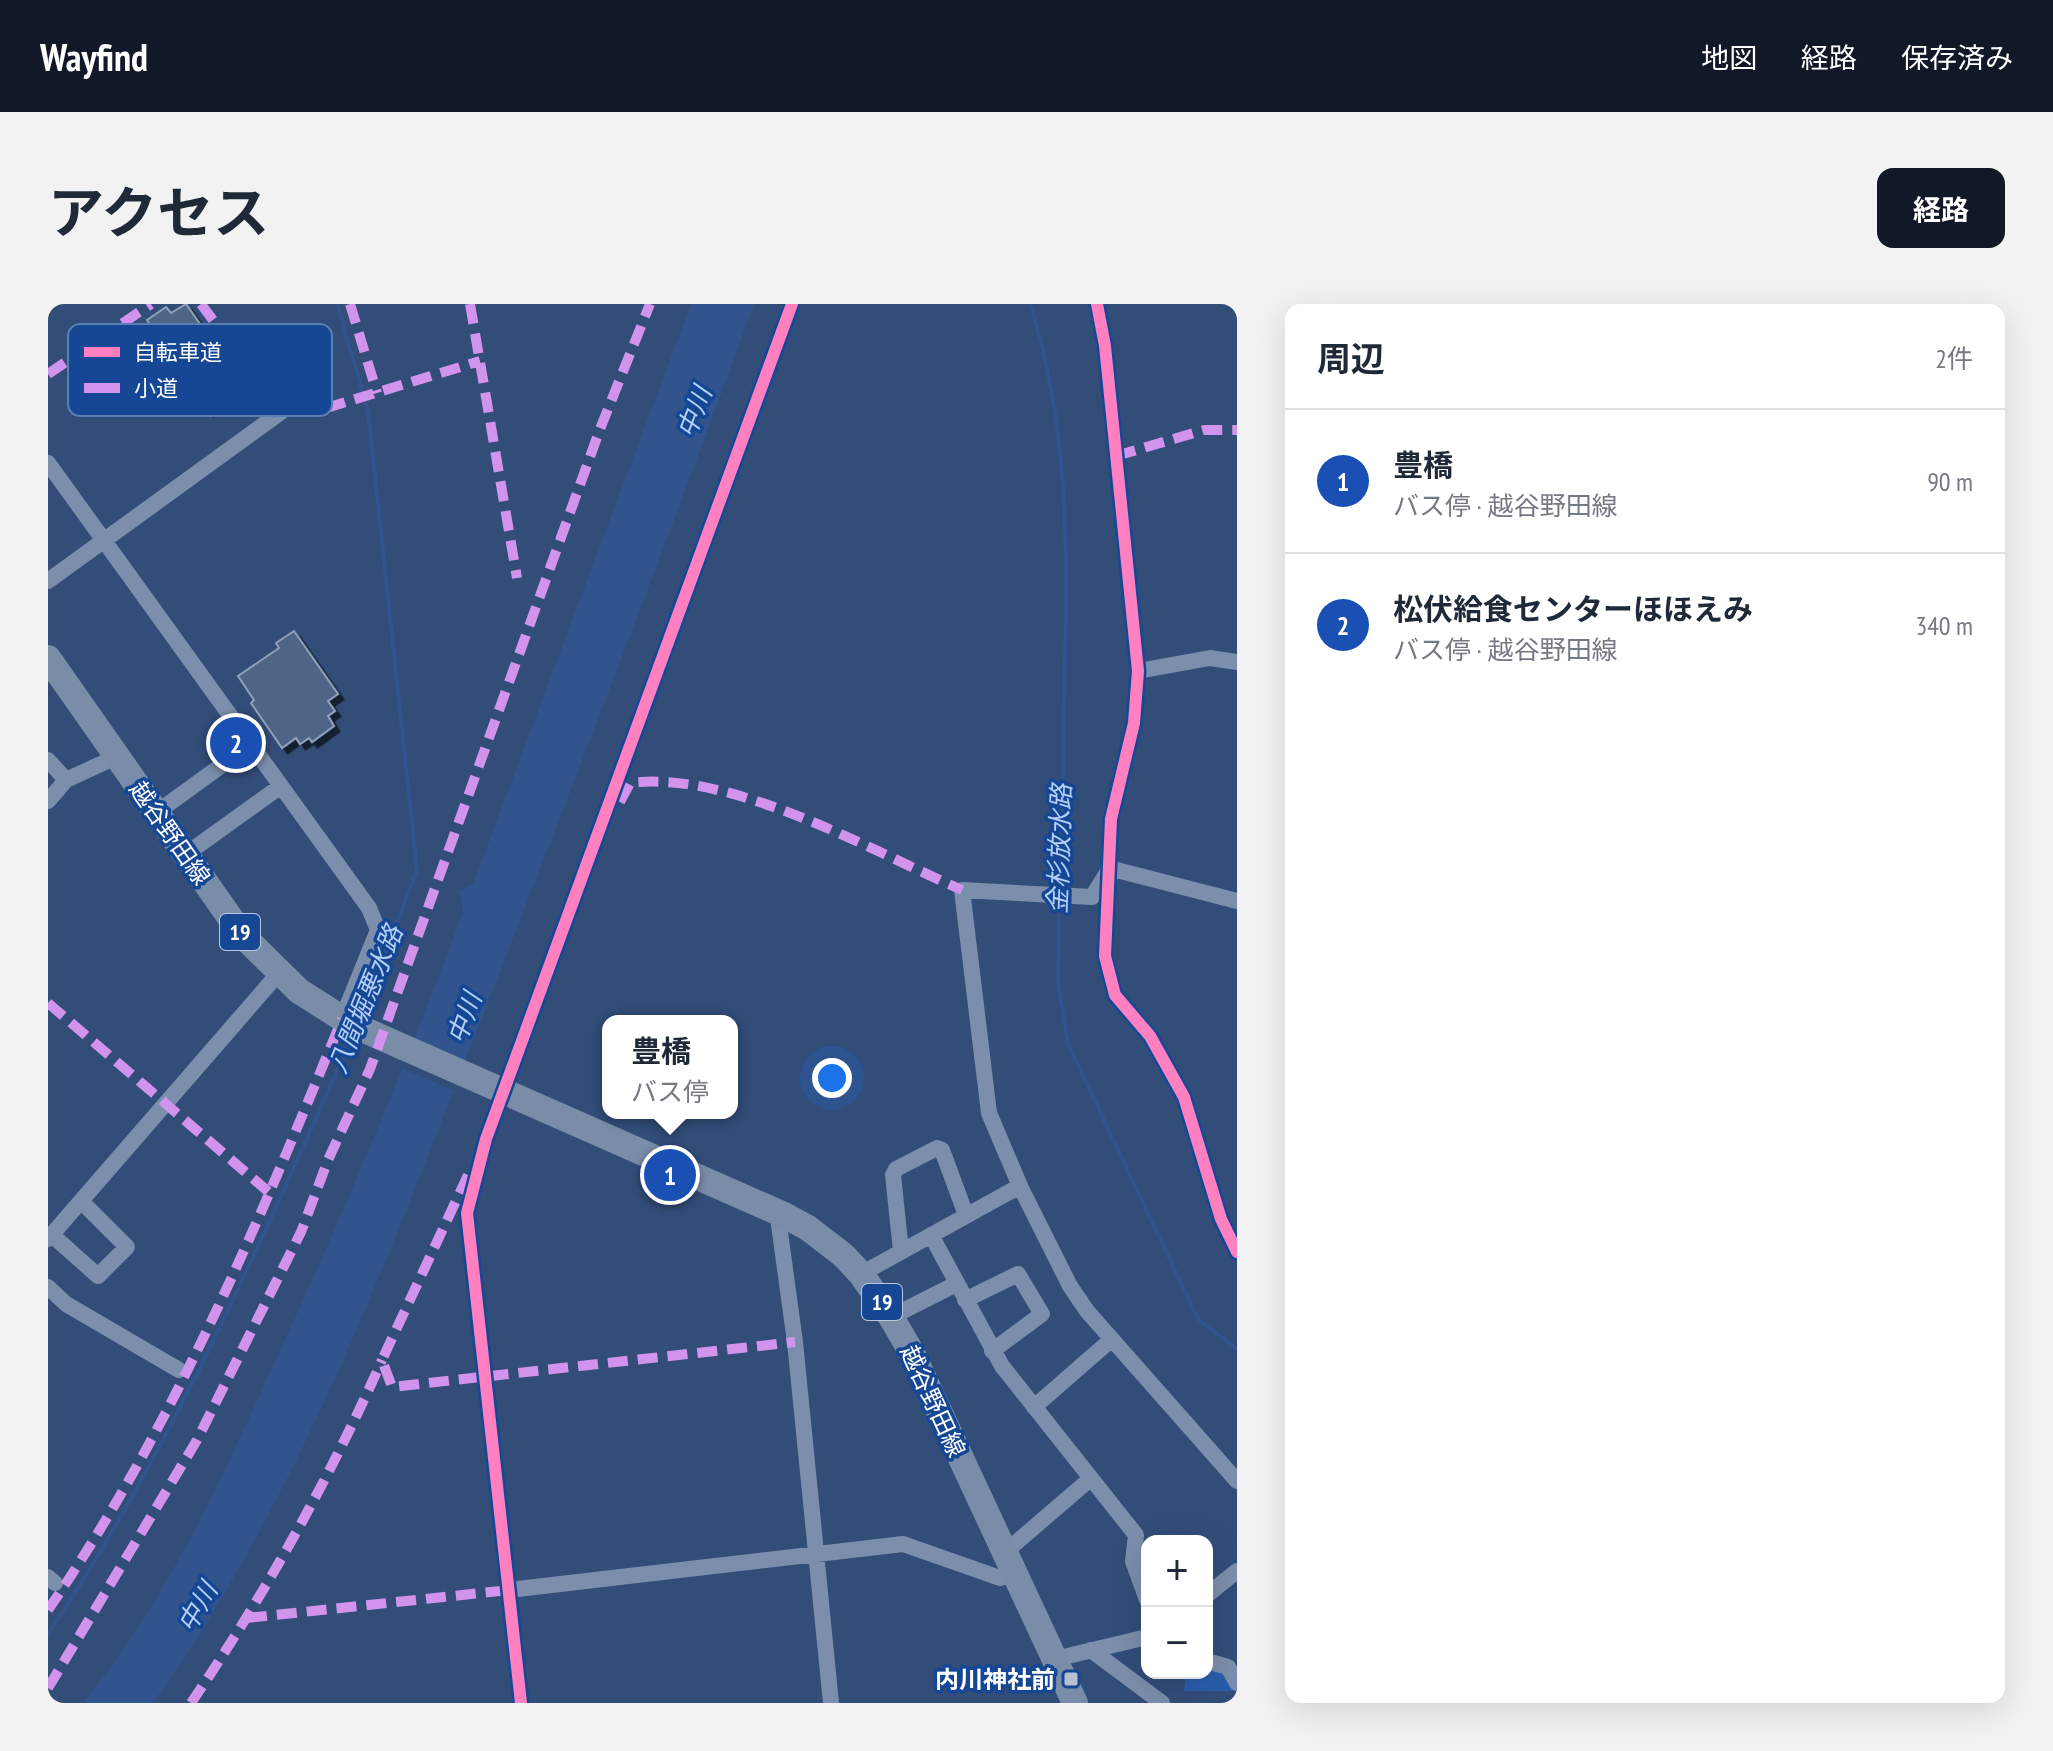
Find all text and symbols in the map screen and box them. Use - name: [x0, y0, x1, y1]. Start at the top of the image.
- text: Wayfind: [40, 32, 148, 81]
- text: 地図: [1701, 39, 1757, 76]
- text: 経路: [1801, 39, 1857, 76]
- text: 保存済み: [1901, 39, 2013, 76]
- button: 経路: [1877, 168, 2005, 248]
- text: アクセス: [48, 176, 269, 248]
- legend: [68, 324, 332, 416]
- text: 周辺: [1317, 336, 1385, 380]
- text: 自転車道: [134, 338, 222, 366]
- text: 2件: [1935, 342, 1973, 375]
- text: 小道: [134, 374, 178, 402]
- water label: 中川: [669, 379, 720, 442]
- text: 豊橋: [1393, 445, 1453, 484]
- text: 1: [1337, 465, 1349, 498]
- text: 90 m: [1927, 465, 1973, 498]
- text: バス停 · 越谷野田線: [1393, 489, 1618, 522]
- text: 松伏給食センターほほえみ: [1393, 589, 1753, 628]
- text: 2: [1337, 609, 1349, 642]
- text: 340 m: [1915, 609, 1973, 642]
- text: バス停 · 越谷野田線: [1393, 633, 1618, 666]
- pin: 2: [210, 713, 262, 773]
- street label: 越谷野田線: [123, 775, 217, 891]
- water label: 金杉放水路: [1040, 781, 1078, 915]
- road number: 19: [220, 914, 260, 950]
- water label: 八間堀悪水路: [320, 919, 410, 1078]
- water label: 中川: [440, 985, 489, 1048]
- popup: [602, 1015, 738, 1119]
- text: 豊橋: [631, 1031, 691, 1070]
- your location: [812, 1058, 852, 1098]
- text: バス停: [631, 1075, 709, 1108]
- pin: 1: [644, 1145, 696, 1205]
- road number: 19: [862, 1284, 902, 1320]
- street label: 越谷野田線: [894, 1340, 972, 1462]
- map controls: [1141, 1535, 1213, 1679]
- button: +: [1141, 1535, 1213, 1607]
- water label: 中川: [170, 1574, 226, 1638]
- button: −: [1141, 1607, 1213, 1679]
- place label: 内川神社前: [935, 1664, 1055, 1695]
- marker: 内川神社前: [1062, 1670, 1080, 1688]

